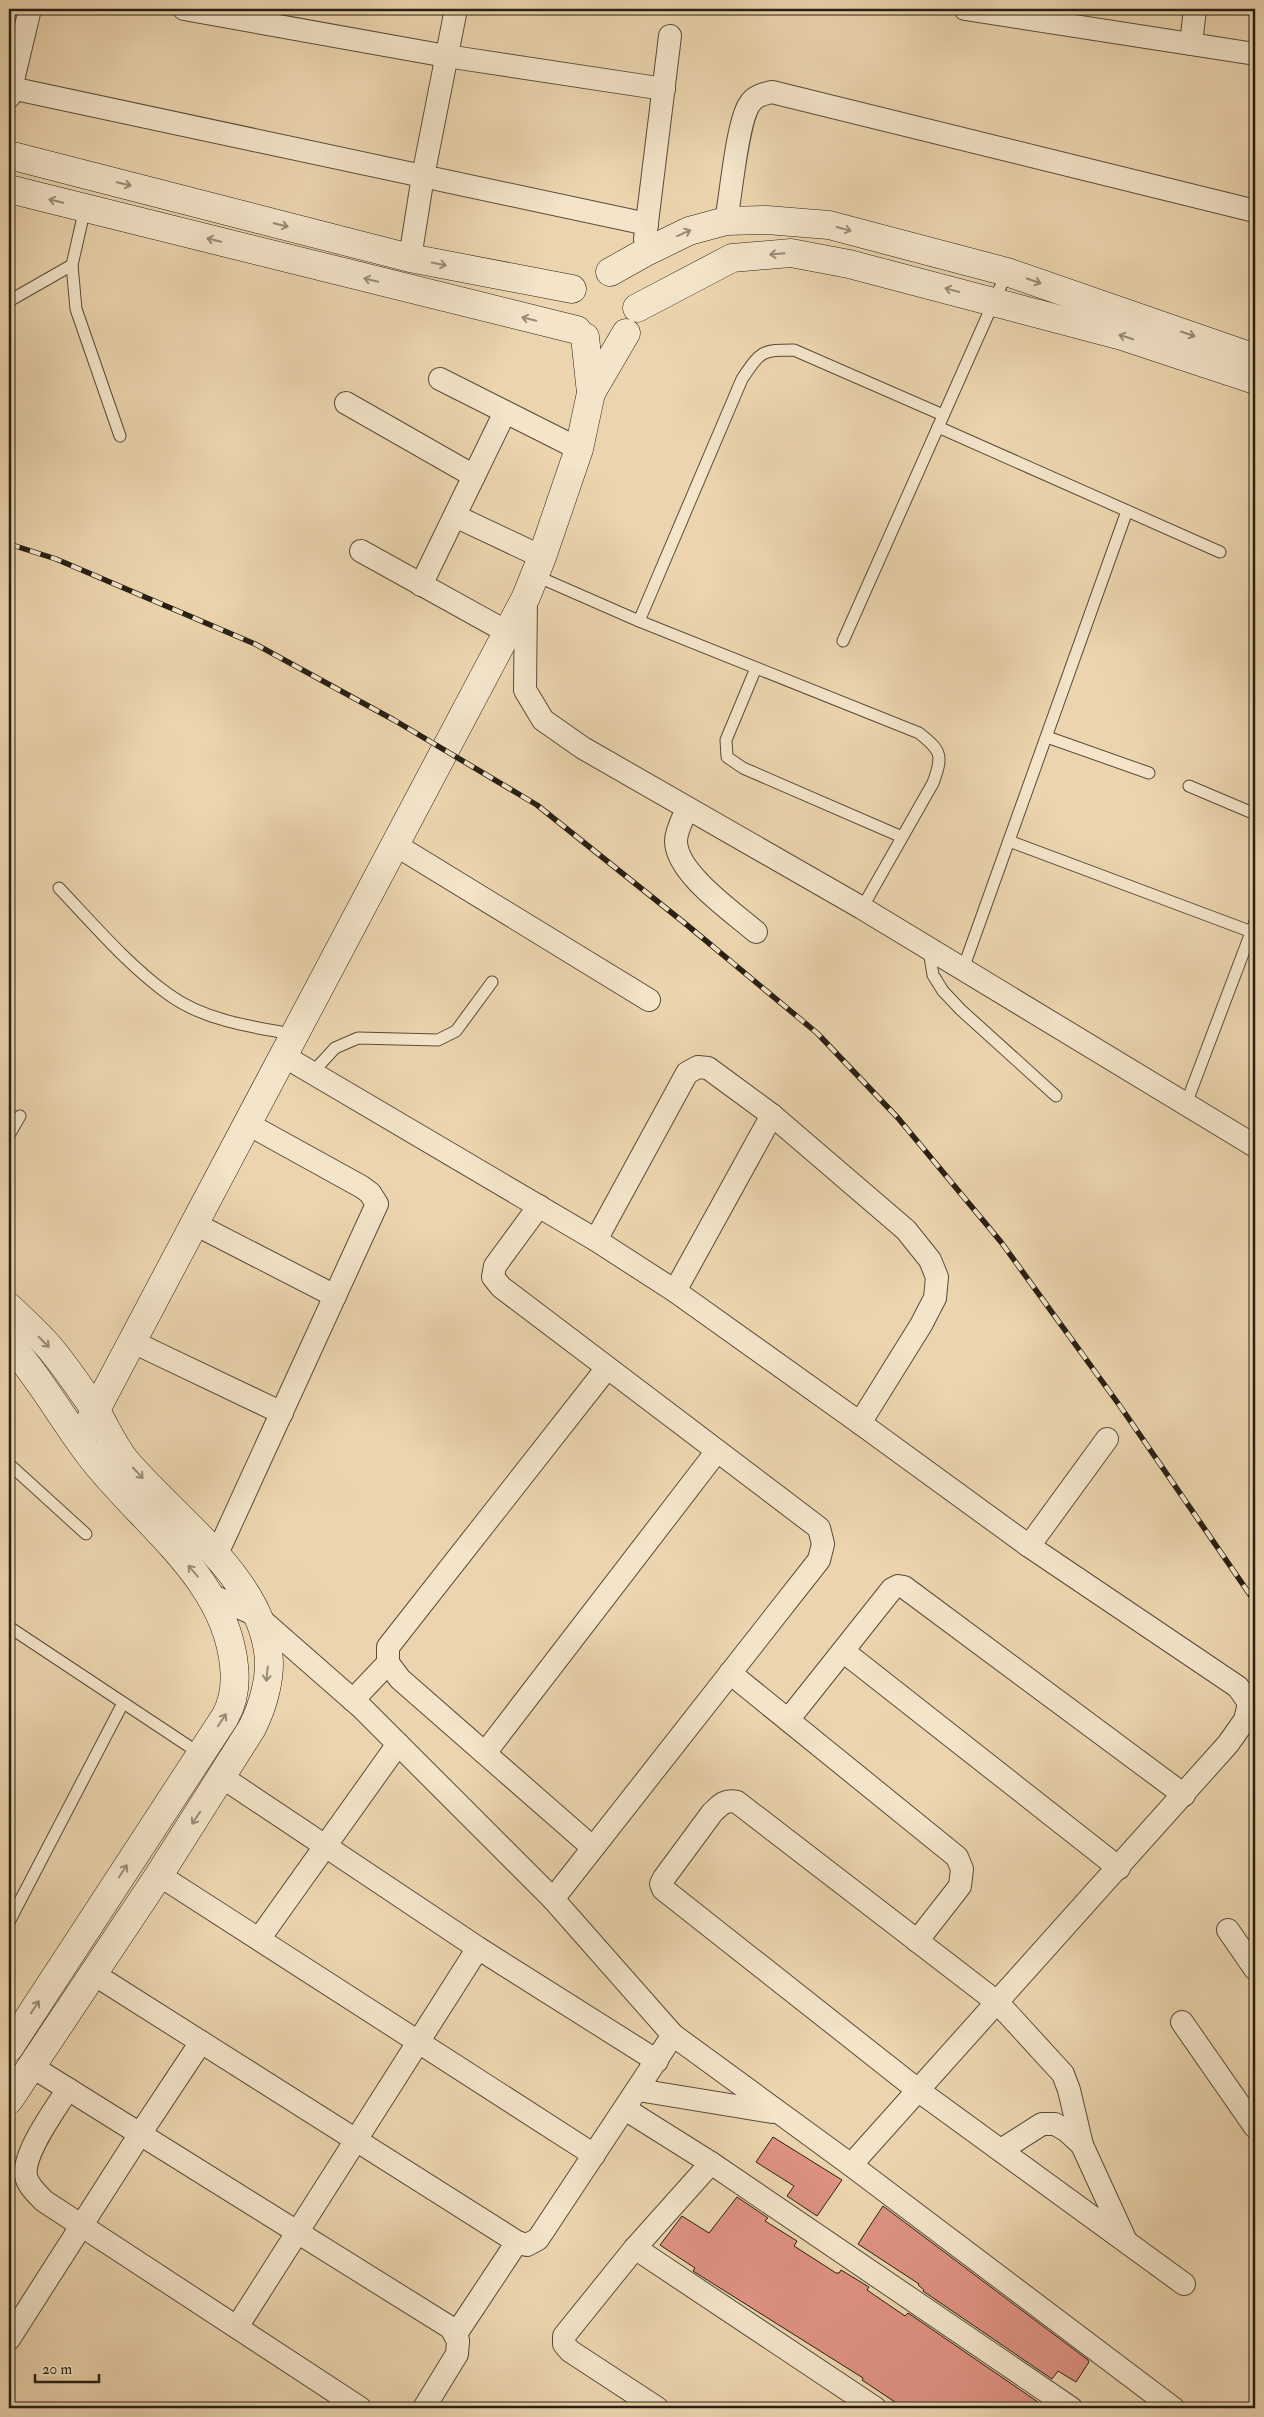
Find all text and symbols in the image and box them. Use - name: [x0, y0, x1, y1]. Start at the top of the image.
- one-way arrow: [115, 180, 131, 190]
- one-way arrow: [49, 196, 65, 205]
- one-way arrow: [273, 221, 289, 230]
- one-way arrow: [835, 225, 851, 235]
- one-way arrow: [676, 228, 691, 238]
- one-way arrow: [206, 235, 222, 244]
- one-way arrow: [769, 249, 785, 259]
- one-way arrow: [430, 259, 446, 269]
- one-way arrow: [364, 275, 380, 284]
- one-way arrow: [1026, 277, 1042, 286]
- one-way arrow: [945, 285, 961, 295]
- one-way arrow: [521, 314, 537, 323]
- one-way arrow: [1180, 330, 1195, 339]
- one-way arrow: [1118, 332, 1134, 342]
- one-way arrow: [37, 1335, 49, 1347]
- one-way arrow: [132, 1467, 144, 1480]
- one-way arrow: [188, 1565, 199, 1578]
- one-way arrow: [262, 1665, 272, 1681]
- one-way arrow: [217, 1714, 227, 1728]
- one-way arrow: [191, 1810, 201, 1824]
- one-way arrow: [118, 1864, 129, 1878]
- one-way arrow: [30, 2001, 40, 2015]
- scale bar: [35, 2352, 99, 2384]
- text: 20 m: [42, 2360, 72, 2379]

